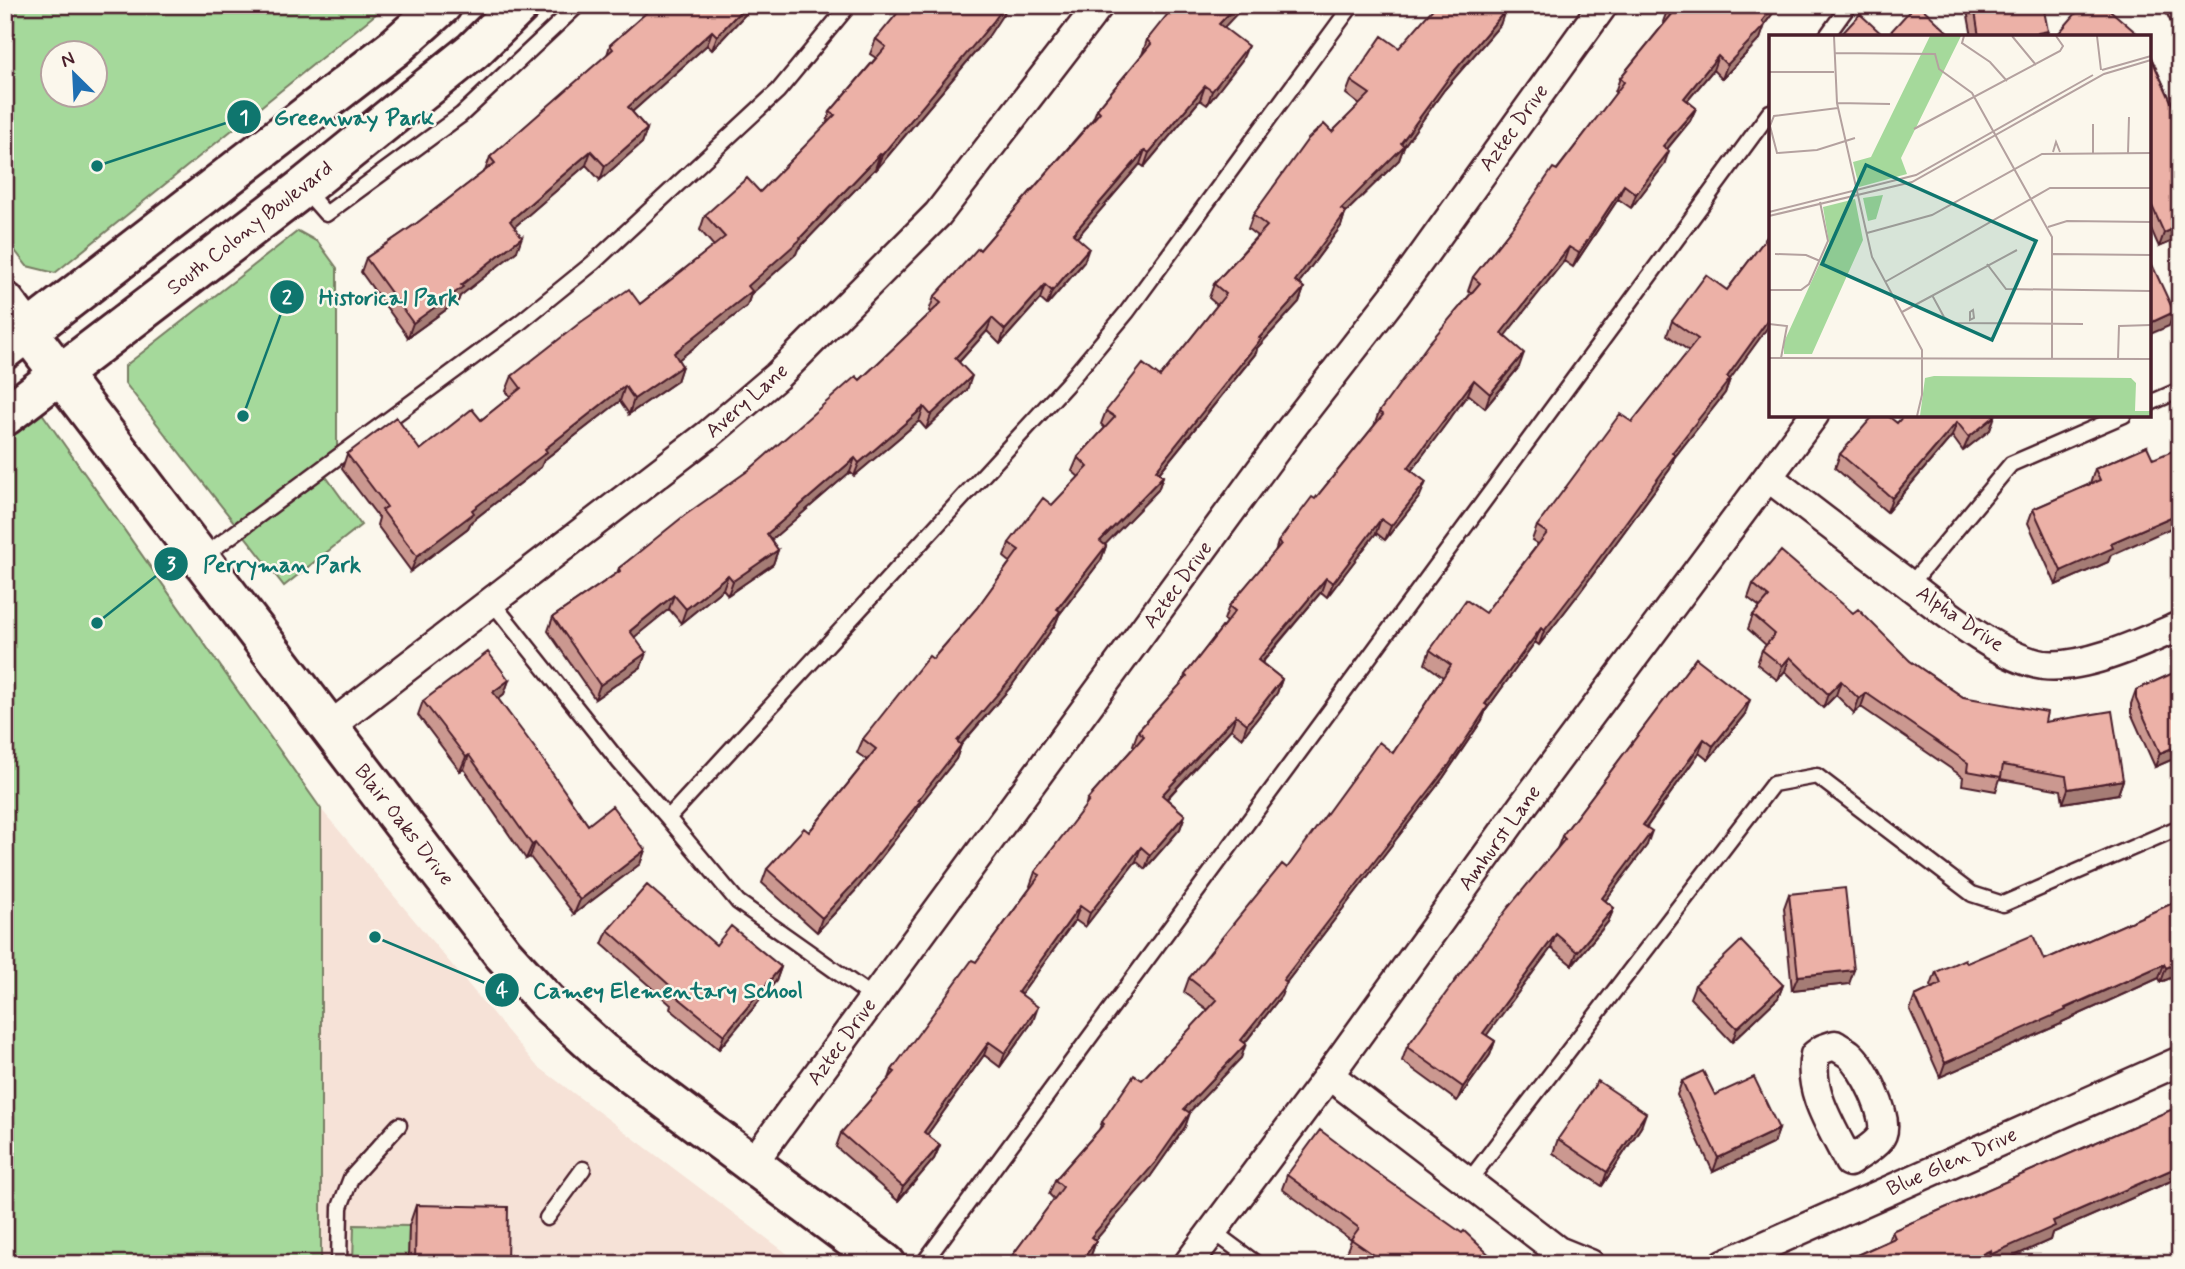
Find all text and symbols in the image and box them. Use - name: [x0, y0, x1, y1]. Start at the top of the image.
- inset map: [1769, 35, 2150, 416]
- north arrow: [38, 38, 108, 108]
- text: N: [57, 46, 79, 74]
- street label: Aztec Drive: [1473, 79, 1555, 177]
- callout: Greenway Park: [227, 95, 446, 139]
- text: 1: [239, 104, 249, 132]
- text: Greenway Park: [274, 104, 434, 134]
- street label: South Colony Boulevard: [161, 154, 339, 302]
- callout: Historical Park: [270, 275, 473, 319]
- text: 2: [282, 284, 293, 312]
- text: Historical Park: [319, 284, 460, 314]
- street label: Avery Lane: [700, 357, 794, 445]
- street label: Aztec Drive: [1137, 536, 1219, 634]
- callout: Perryman Park: [154, 542, 375, 586]
- text: 3: [166, 551, 176, 579]
- text: Perryman Park: [203, 551, 362, 581]
- street label: Alpha Drive: [1910, 579, 2010, 659]
- street label: Blair Oaks Drive: [348, 758, 460, 892]
- street label: Amhurst Lane: [1452, 779, 1548, 897]
- callout: Camey Elementary School: [485, 968, 816, 1012]
- text: 4: [496, 977, 509, 1005]
- text: Camey Elementary School: [533, 977, 803, 1007]
- street label: Aztec Drive: [801, 993, 883, 1091]
- street label: Blue Glen Drive: [1882, 1121, 2022, 1203]

